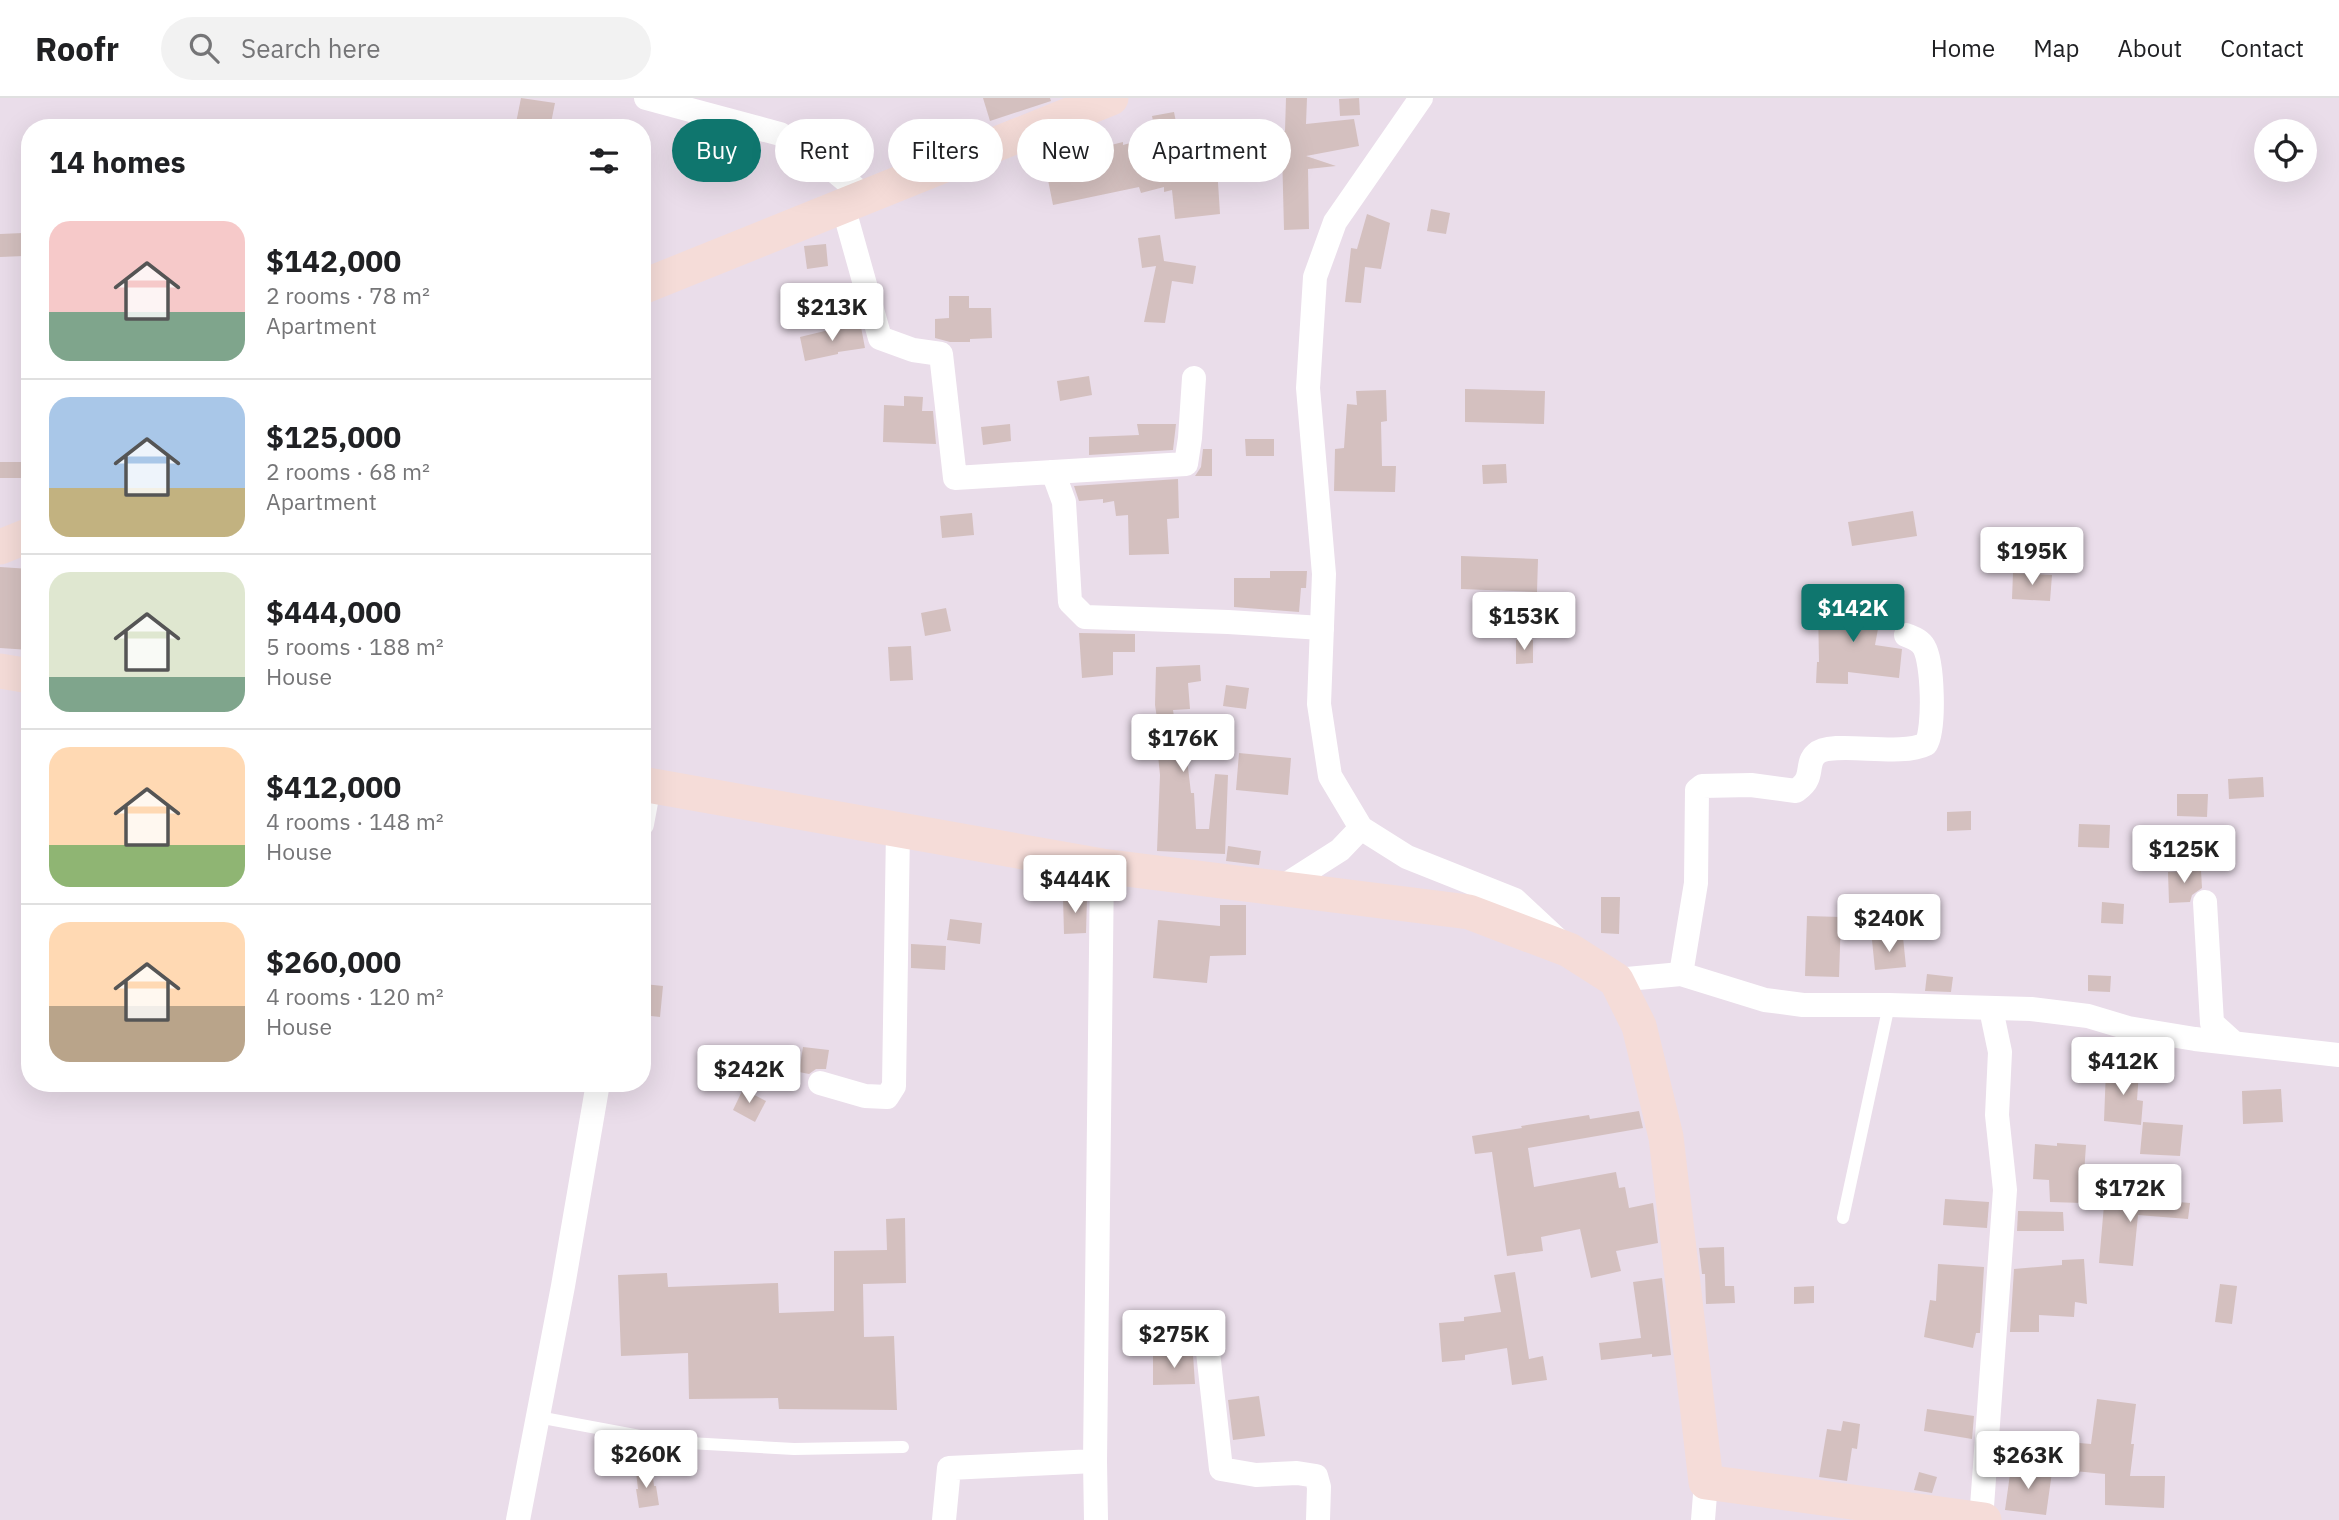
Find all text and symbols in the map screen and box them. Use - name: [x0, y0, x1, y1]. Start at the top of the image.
- search box: [161, 17, 651, 80]
- text: Roofr: [35, 27, 119, 70]
- icon: search: [185, 29, 223, 67]
- text: Search here: [241, 31, 380, 65]
- text: Home: [1931, 32, 1995, 64]
- text: Map: [2033, 32, 2079, 64]
- text: About: [2117, 32, 2182, 64]
- text: Contact: [2220, 32, 2304, 64]
- chip: Buy: [672, 119, 761, 182]
- chip: Rent: [775, 119, 874, 182]
- chip: Filters: [888, 119, 1003, 182]
- chip: New: [1017, 119, 1114, 182]
- chip: Apartment: [1128, 119, 1291, 182]
- map controls: [2254, 119, 2317, 182]
- button: locate: [2254, 119, 2317, 182]
- text: 14 homes: [49, 142, 186, 181]
- icon: filters: [585, 142, 623, 180]
- text: $142,000: [266, 241, 401, 280]
- icon: home: [105, 249, 189, 333]
- text: 2 rooms · 78 m²: [266, 280, 430, 310]
- pin: $213K: [783, 284, 881, 343]
- text: $213K: [796, 291, 868, 321]
- text: Apartment: [266, 310, 377, 340]
- text: $125,000: [266, 417, 401, 456]
- icon: home: [105, 425, 189, 509]
- text: 2 rooms · 68 m²: [266, 456, 430, 486]
- text: Apartment: [266, 486, 377, 516]
- pin: $195K: [1983, 528, 2081, 587]
- text: $195K: [1996, 535, 2068, 565]
- pin: $142K: [1804, 584, 1902, 644]
- text: $444,000: [266, 592, 401, 631]
- pin: $153K: [1475, 592, 1573, 652]
- text: $142K: [1817, 592, 1889, 622]
- icon: home: [105, 600, 189, 684]
- text: $153K: [1488, 600, 1560, 630]
- text: 5 rooms · 188 m²: [266, 631, 444, 661]
- text: House: [266, 661, 332, 691]
- pin: $176K: [1134, 714, 1232, 774]
- text: $176K: [1147, 722, 1219, 752]
- text: $412,000: [266, 767, 401, 806]
- icon: home: [105, 775, 189, 859]
- text: 4 rooms · 148 m²: [266, 806, 444, 836]
- pin: $125K: [2135, 826, 2233, 885]
- text: $125K: [2148, 833, 2220, 863]
- text: House: [266, 836, 332, 866]
- pin: $444K: [1026, 856, 1124, 915]
- text: $444K: [1039, 863, 1111, 893]
- pin: $240K: [1840, 894, 1938, 954]
- text: $240K: [1853, 902, 1925, 932]
- text: $260,000: [266, 942, 401, 981]
- icon: home: [105, 950, 189, 1034]
- text: 4 rooms · 120 m²: [266, 981, 444, 1011]
- text: House: [266, 1011, 332, 1041]
- pin: $412K: [2074, 1038, 2172, 1097]
- text: $412K: [2087, 1045, 2159, 1075]
- pin: $242K: [700, 1046, 798, 1105]
- text: $242K: [713, 1053, 785, 1083]
- pin: $172K: [2081, 1164, 2179, 1224]
- text: $172K: [2094, 1172, 2166, 1202]
- pin: $275K: [1125, 1310, 1223, 1370]
- text: $275K: [1138, 1318, 1210, 1348]
- pin: $260K: [597, 1430, 695, 1490]
- pin: $263K: [1979, 1432, 2077, 1491]
- text: $260K: [610, 1438, 682, 1468]
- text: $263K: [1992, 1439, 2064, 1469]

